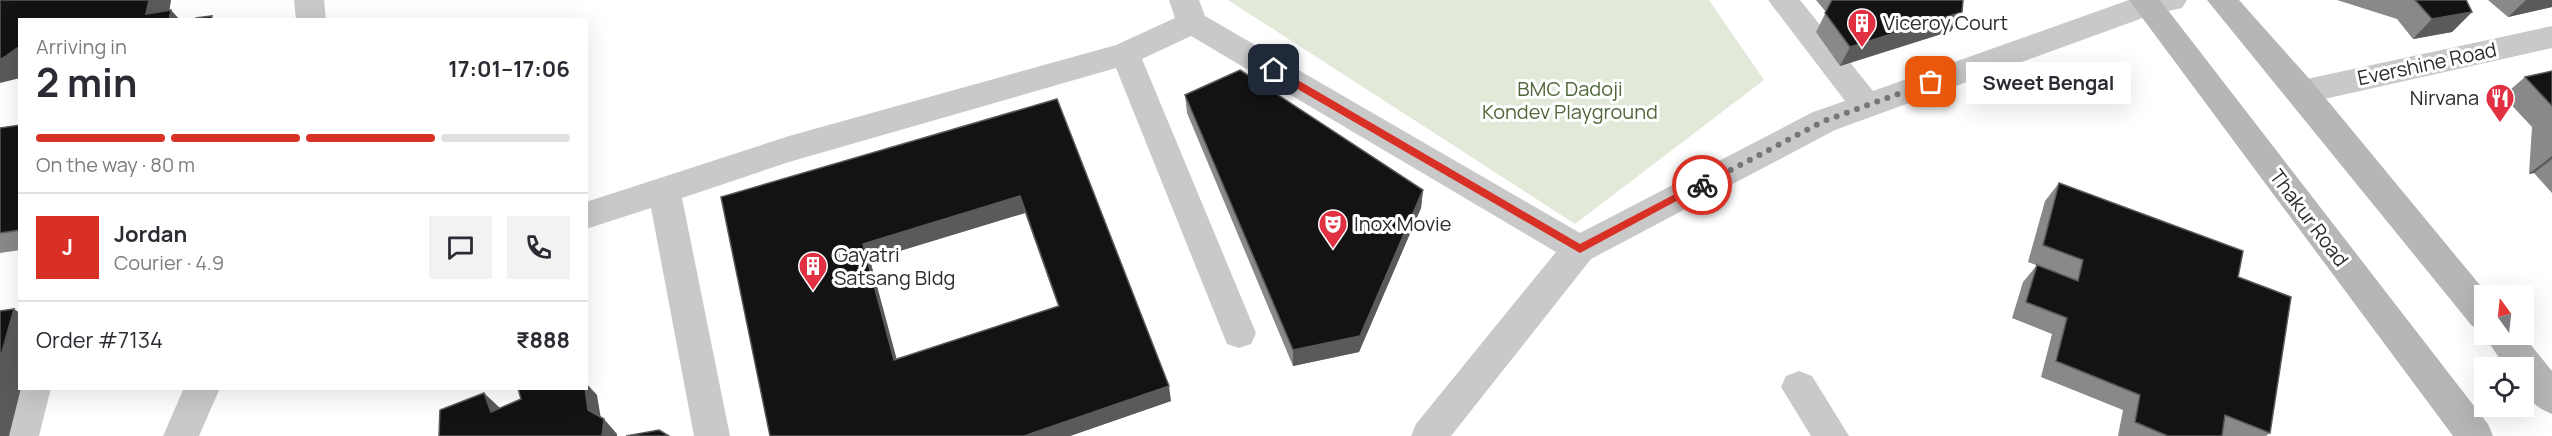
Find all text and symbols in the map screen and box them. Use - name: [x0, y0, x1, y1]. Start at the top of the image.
- building icon: Viceroy Court: [1846, 7, 1878, 49]
- place label: Viceroy Court: [1883, 9, 2008, 36]
- text: Arriving in: [36, 33, 127, 60]
- street label: Evershine Road: [2355, 36, 2499, 91]
- pin: [1248, 44, 1299, 95]
- icon: home: [1257, 53, 1290, 86]
- text: 17:01–17:06: [448, 54, 570, 84]
- text: 2 min: [36, 55, 137, 109]
- pin: [1905, 56, 1956, 107]
- callout: Sweet Bengal: [1967, 61, 2132, 103]
- icon: bag: [1914, 65, 1947, 98]
- text: Sweet Bengal: [1983, 69, 2114, 96]
- park label: BMC Dadoji Kondev Playground: [1482, 75, 1658, 125]
- restaurant icon: Nirvana: [2484, 82, 2516, 124]
- place label: Nirvana: [2410, 84, 2479, 111]
- text: On the way · 80 m: [36, 151, 195, 178]
- courier: [1672, 155, 1732, 215]
- street label: Thakur Road: [2264, 164, 2355, 272]
- icon: bike: [1686, 169, 1719, 202]
- theatre icon: Inox Movie: [1317, 208, 1349, 250]
- place label: Inox Movie: [1354, 210, 1451, 237]
- button: chat: [429, 216, 492, 279]
- button: phone: [507, 216, 570, 279]
- text: Jordan: [114, 219, 187, 249]
- text: J: [62, 232, 73, 262]
- place label: Gayatri Satsang Bldg: [834, 241, 955, 291]
- text: Courier · 4.9: [114, 249, 224, 276]
- building icon: Gayatri Satsang Bldg: [797, 250, 829, 292]
- north arrow: [2474, 285, 2534, 345]
- map controls: [2474, 285, 2534, 417]
- text: Order #7134: [36, 325, 163, 355]
- text: ₹888: [516, 325, 570, 355]
- button: locate: [2474, 357, 2534, 417]

